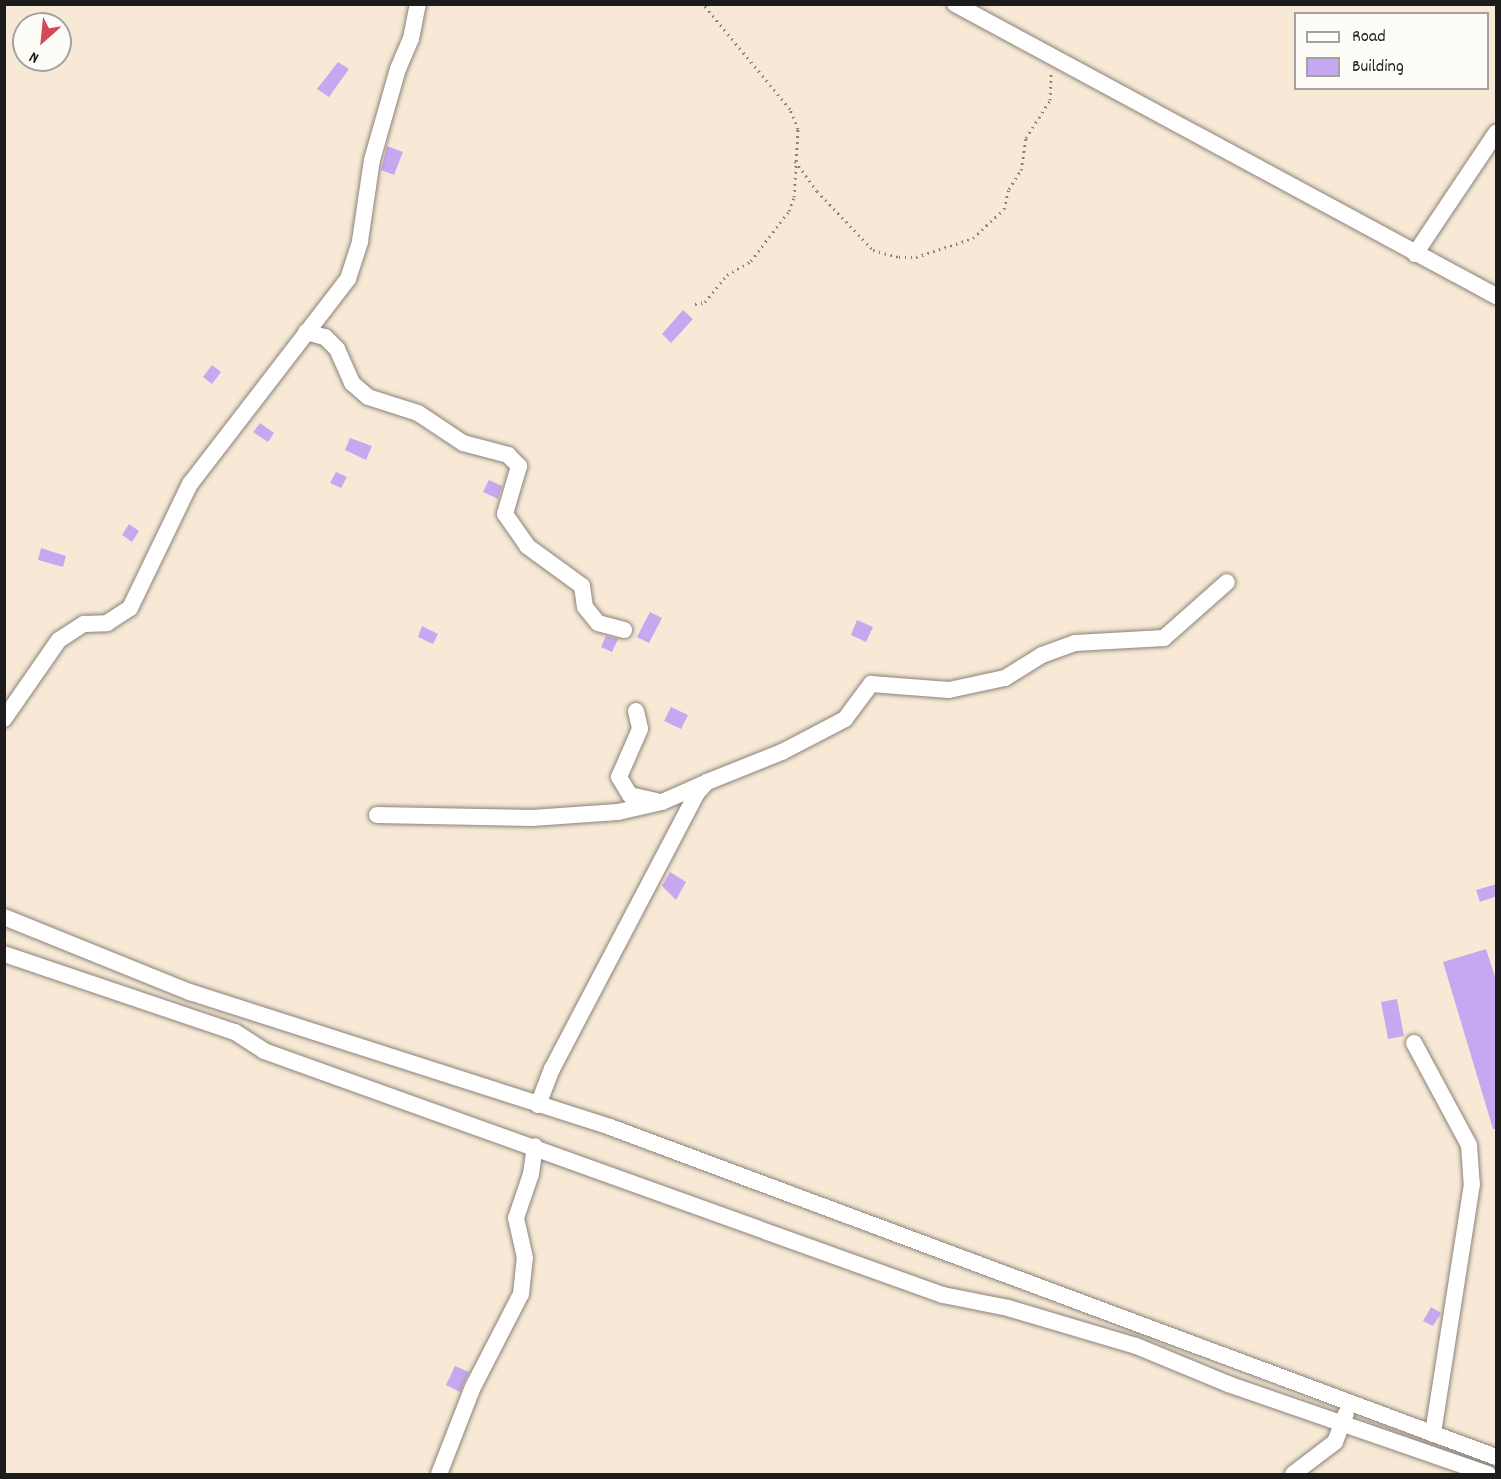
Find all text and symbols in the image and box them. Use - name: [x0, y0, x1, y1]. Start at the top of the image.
- north arrow: [12, 12, 72, 72]
- legend: [1294, 12, 1489, 90]
- text: Road: [1352, 25, 1386, 50]
- text: N: [26, 45, 43, 69]
- text: Building: [1352, 55, 1404, 80]

